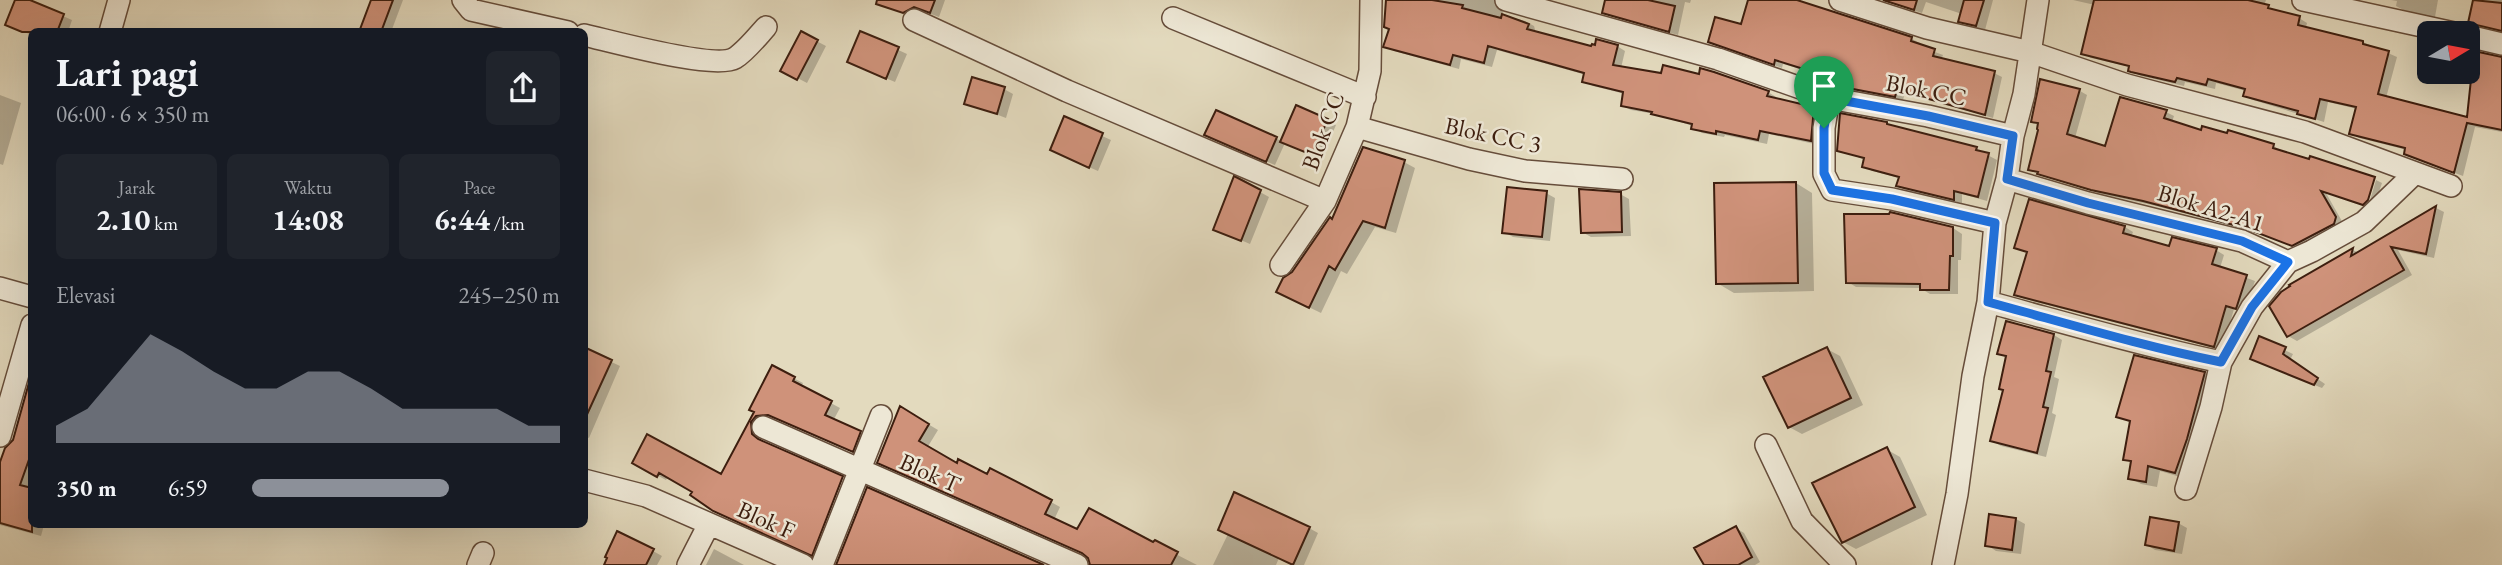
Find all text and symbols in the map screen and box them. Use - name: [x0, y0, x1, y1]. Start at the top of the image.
- north arrow: [2417, 21, 2480, 84]
- map controls: [2417, 21, 2480, 84]
- text: Lari pagi: [56, 48, 199, 97]
- button: share: [486, 51, 560, 125]
- pin: [1794, 56, 1854, 128]
- icon: arrive: [1805, 67, 1843, 105]
- street label: Blok CC: [1883, 67, 1969, 113]
- street label: Blok CC: [1294, 87, 1351, 174]
- text: 06:00 · 6 × 350 m: [56, 99, 209, 129]
- street label: Blok CC 3: [1442, 109, 1544, 160]
- text: Jarak: [118, 175, 155, 200]
- text: Waktu: [284, 175, 332, 200]
- text: Pace: [463, 175, 495, 200]
- street label: Blok A2-A1: [2154, 177, 2268, 238]
- text: 2.10: [95, 200, 150, 239]
- text: 14:08: [272, 200, 344, 239]
- text: 6:44: [434, 200, 490, 239]
- text: km: [150, 211, 178, 236]
- text: /km: [490, 211, 525, 236]
- text: Elevasi: [56, 280, 115, 310]
- text: 245–250 m: [459, 280, 560, 310]
- street label: Blok T: [895, 445, 966, 500]
- text: 350 m: [56, 473, 117, 503]
- text: 6:59: [168, 473, 207, 503]
- street label: Blok F: [733, 493, 800, 546]

